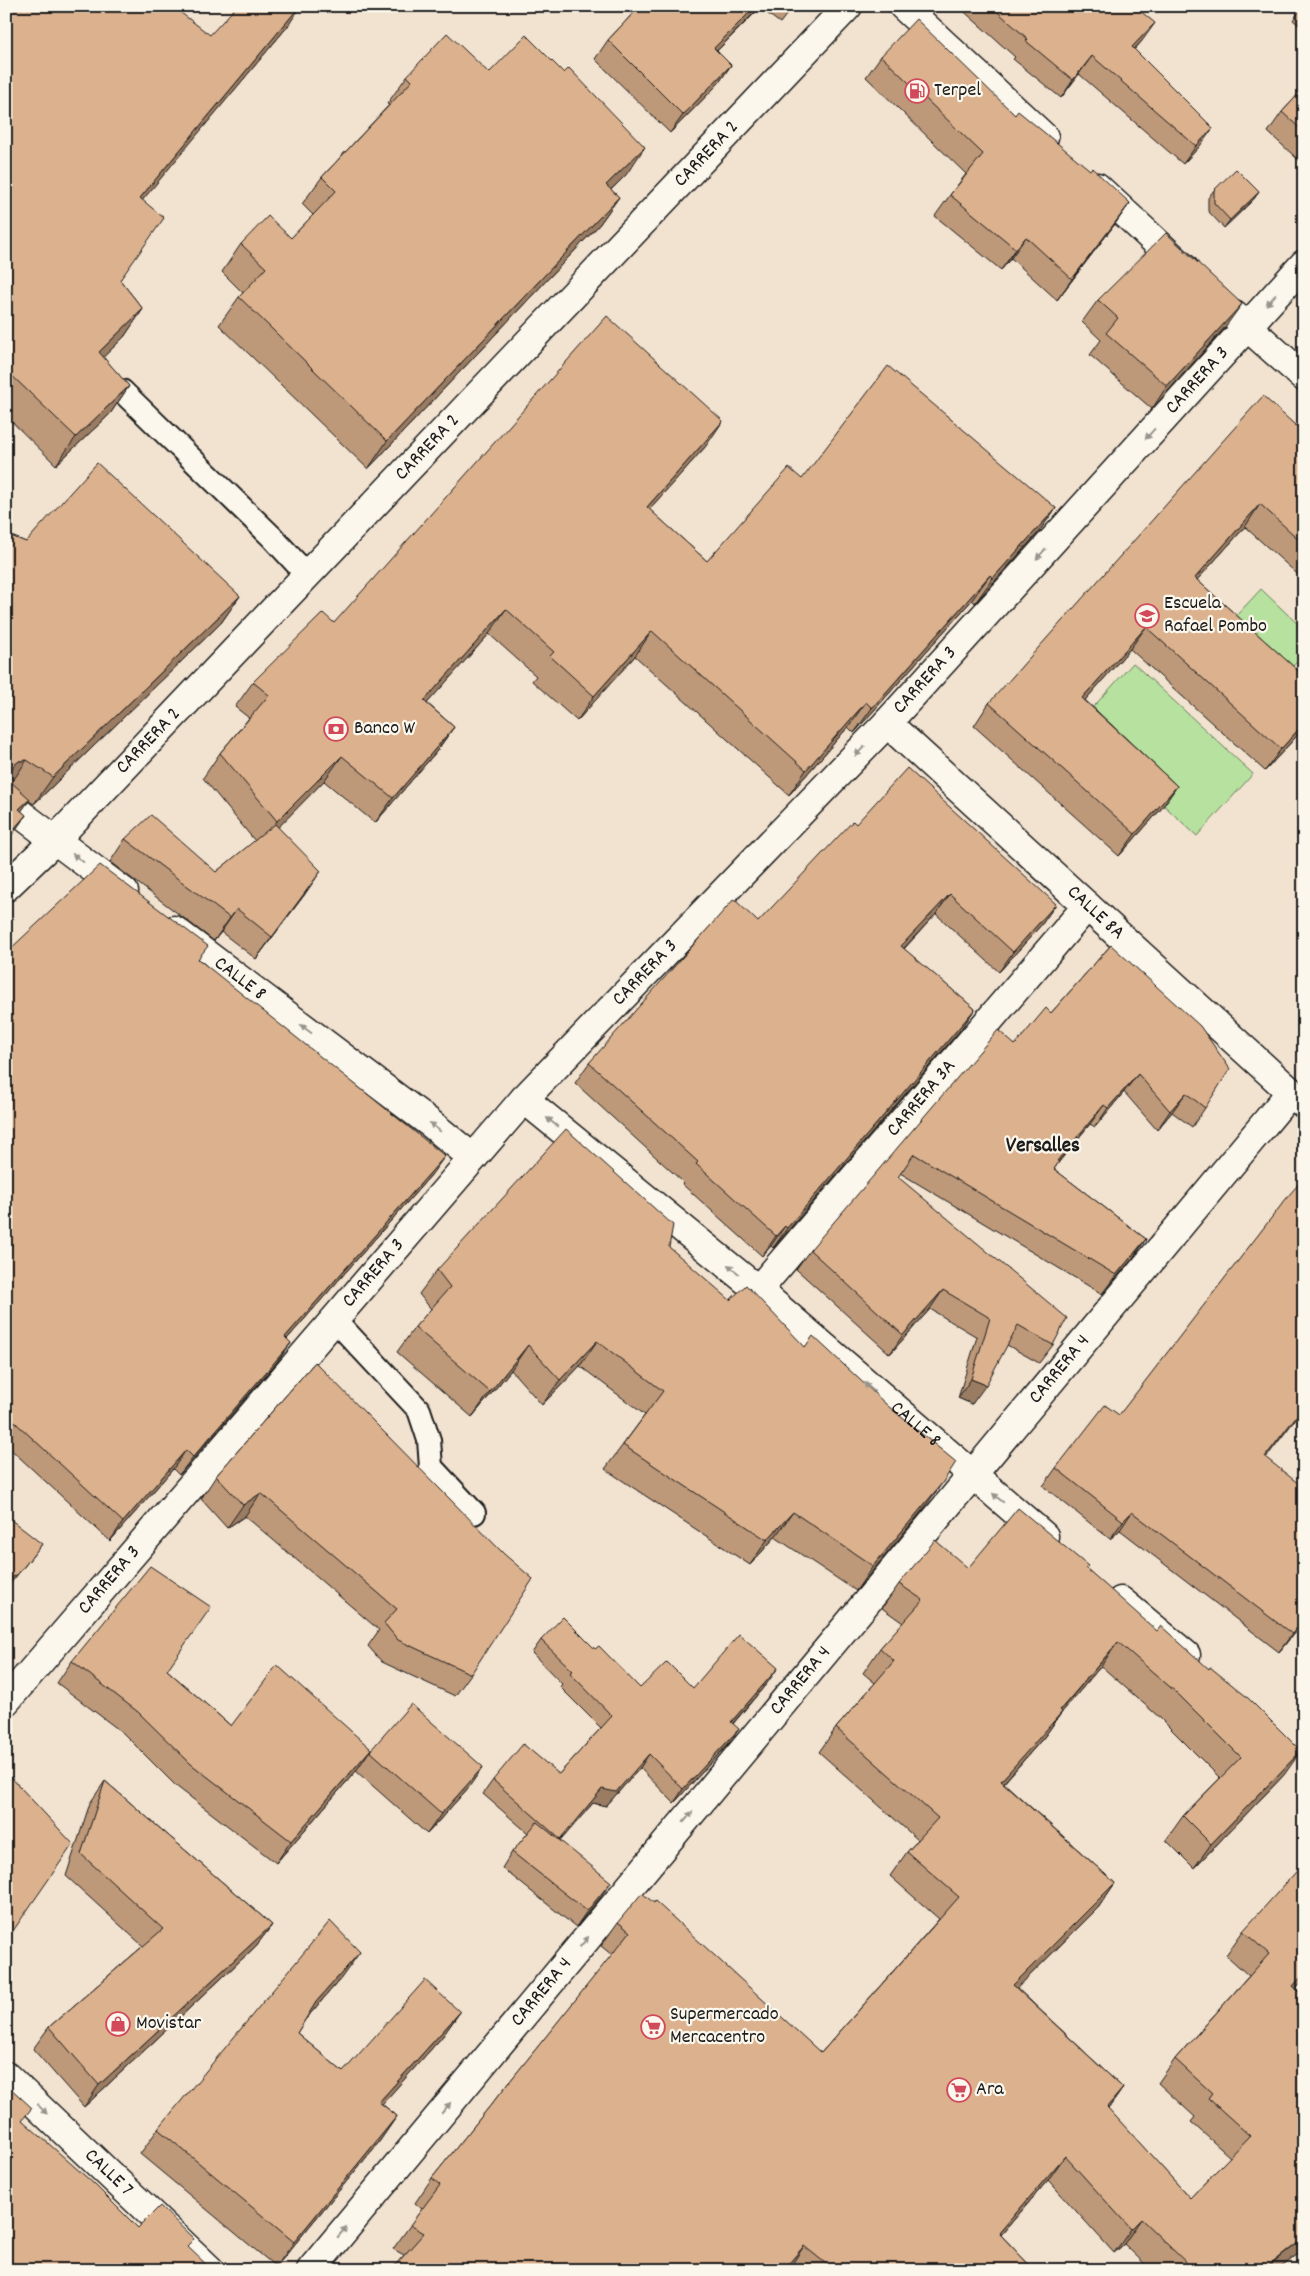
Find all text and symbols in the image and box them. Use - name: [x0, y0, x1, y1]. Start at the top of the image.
- place label: Terpel: [934, 77, 981, 105]
- fuel station icon: Terpel: [904, 78, 930, 104]
- street label: CARRERA 2: [668, 114, 746, 194]
- one-way arrow: [1265, 294, 1277, 306]
- street label: CARRERA 3: [1159, 341, 1236, 421]
- street label: CARRERA 2: [389, 408, 467, 488]
- one-way arrow: [1144, 427, 1156, 439]
- one-way arrow: [1035, 547, 1047, 559]
- place label: Escuela Rafael Pombo: [1164, 590, 1267, 641]
- school or university icon: Escuela Rafael Pombo: [1134, 603, 1160, 629]
- street label: CARRERA 3: [887, 640, 964, 721]
- street label: CARRERA 2: [110, 701, 188, 781]
- place label: Banco W: [354, 715, 416, 743]
- bank icon: Banco W: [323, 716, 349, 742]
- one-way arrow: [854, 744, 866, 756]
- one-way arrow: [72, 852, 85, 863]
- street label: CALLE 8A: [1060, 879, 1130, 947]
- street label: CARRERA 3: [606, 933, 685, 1013]
- street label: CALLE 8: [208, 950, 271, 1008]
- one-way arrow: [299, 1024, 313, 1034]
- street label: CARRERA 3A: [881, 1054, 963, 1144]
- one-way arrow: [546, 1117, 559, 1128]
- one-way arrow: [429, 1122, 442, 1133]
- district label: Versalles: [1006, 1132, 1080, 1162]
- street label: CARRERA 3: [336, 1233, 412, 1314]
- one-way arrow: [726, 1264, 739, 1275]
- street label: CARRERA 4: [1023, 1329, 1097, 1411]
- one-way arrow: [863, 1381, 876, 1392]
- street label: CALLE 8: [883, 1395, 946, 1455]
- one-way arrow: [991, 1492, 1004, 1503]
- street label: CARRERA 3: [72, 1540, 148, 1621]
- street label: CARRERA 4: [764, 1640, 838, 1722]
- one-way arrow: [682, 1812, 694, 1824]
- one-way arrow: [578, 1937, 590, 1949]
- street label: CARRERA 4: [505, 1952, 579, 2033]
- place label: Supermercado Mercacentro: [670, 2001, 779, 2052]
- place label: Movistar: [136, 2010, 202, 2038]
- shop icon: Movistar: [105, 2011, 131, 2037]
- supermarket icon: Supermercado Mercacentro: [640, 2014, 666, 2040]
- place label: Ara: [976, 2076, 1004, 2104]
- supermarket icon: Ara: [946, 2077, 972, 2103]
- one-way arrow: [441, 2101, 452, 2114]
- one-way arrow: [35, 2103, 47, 2115]
- street label: CALLE 7: [77, 2143, 139, 2203]
- one-way arrow: [337, 2226, 348, 2239]

